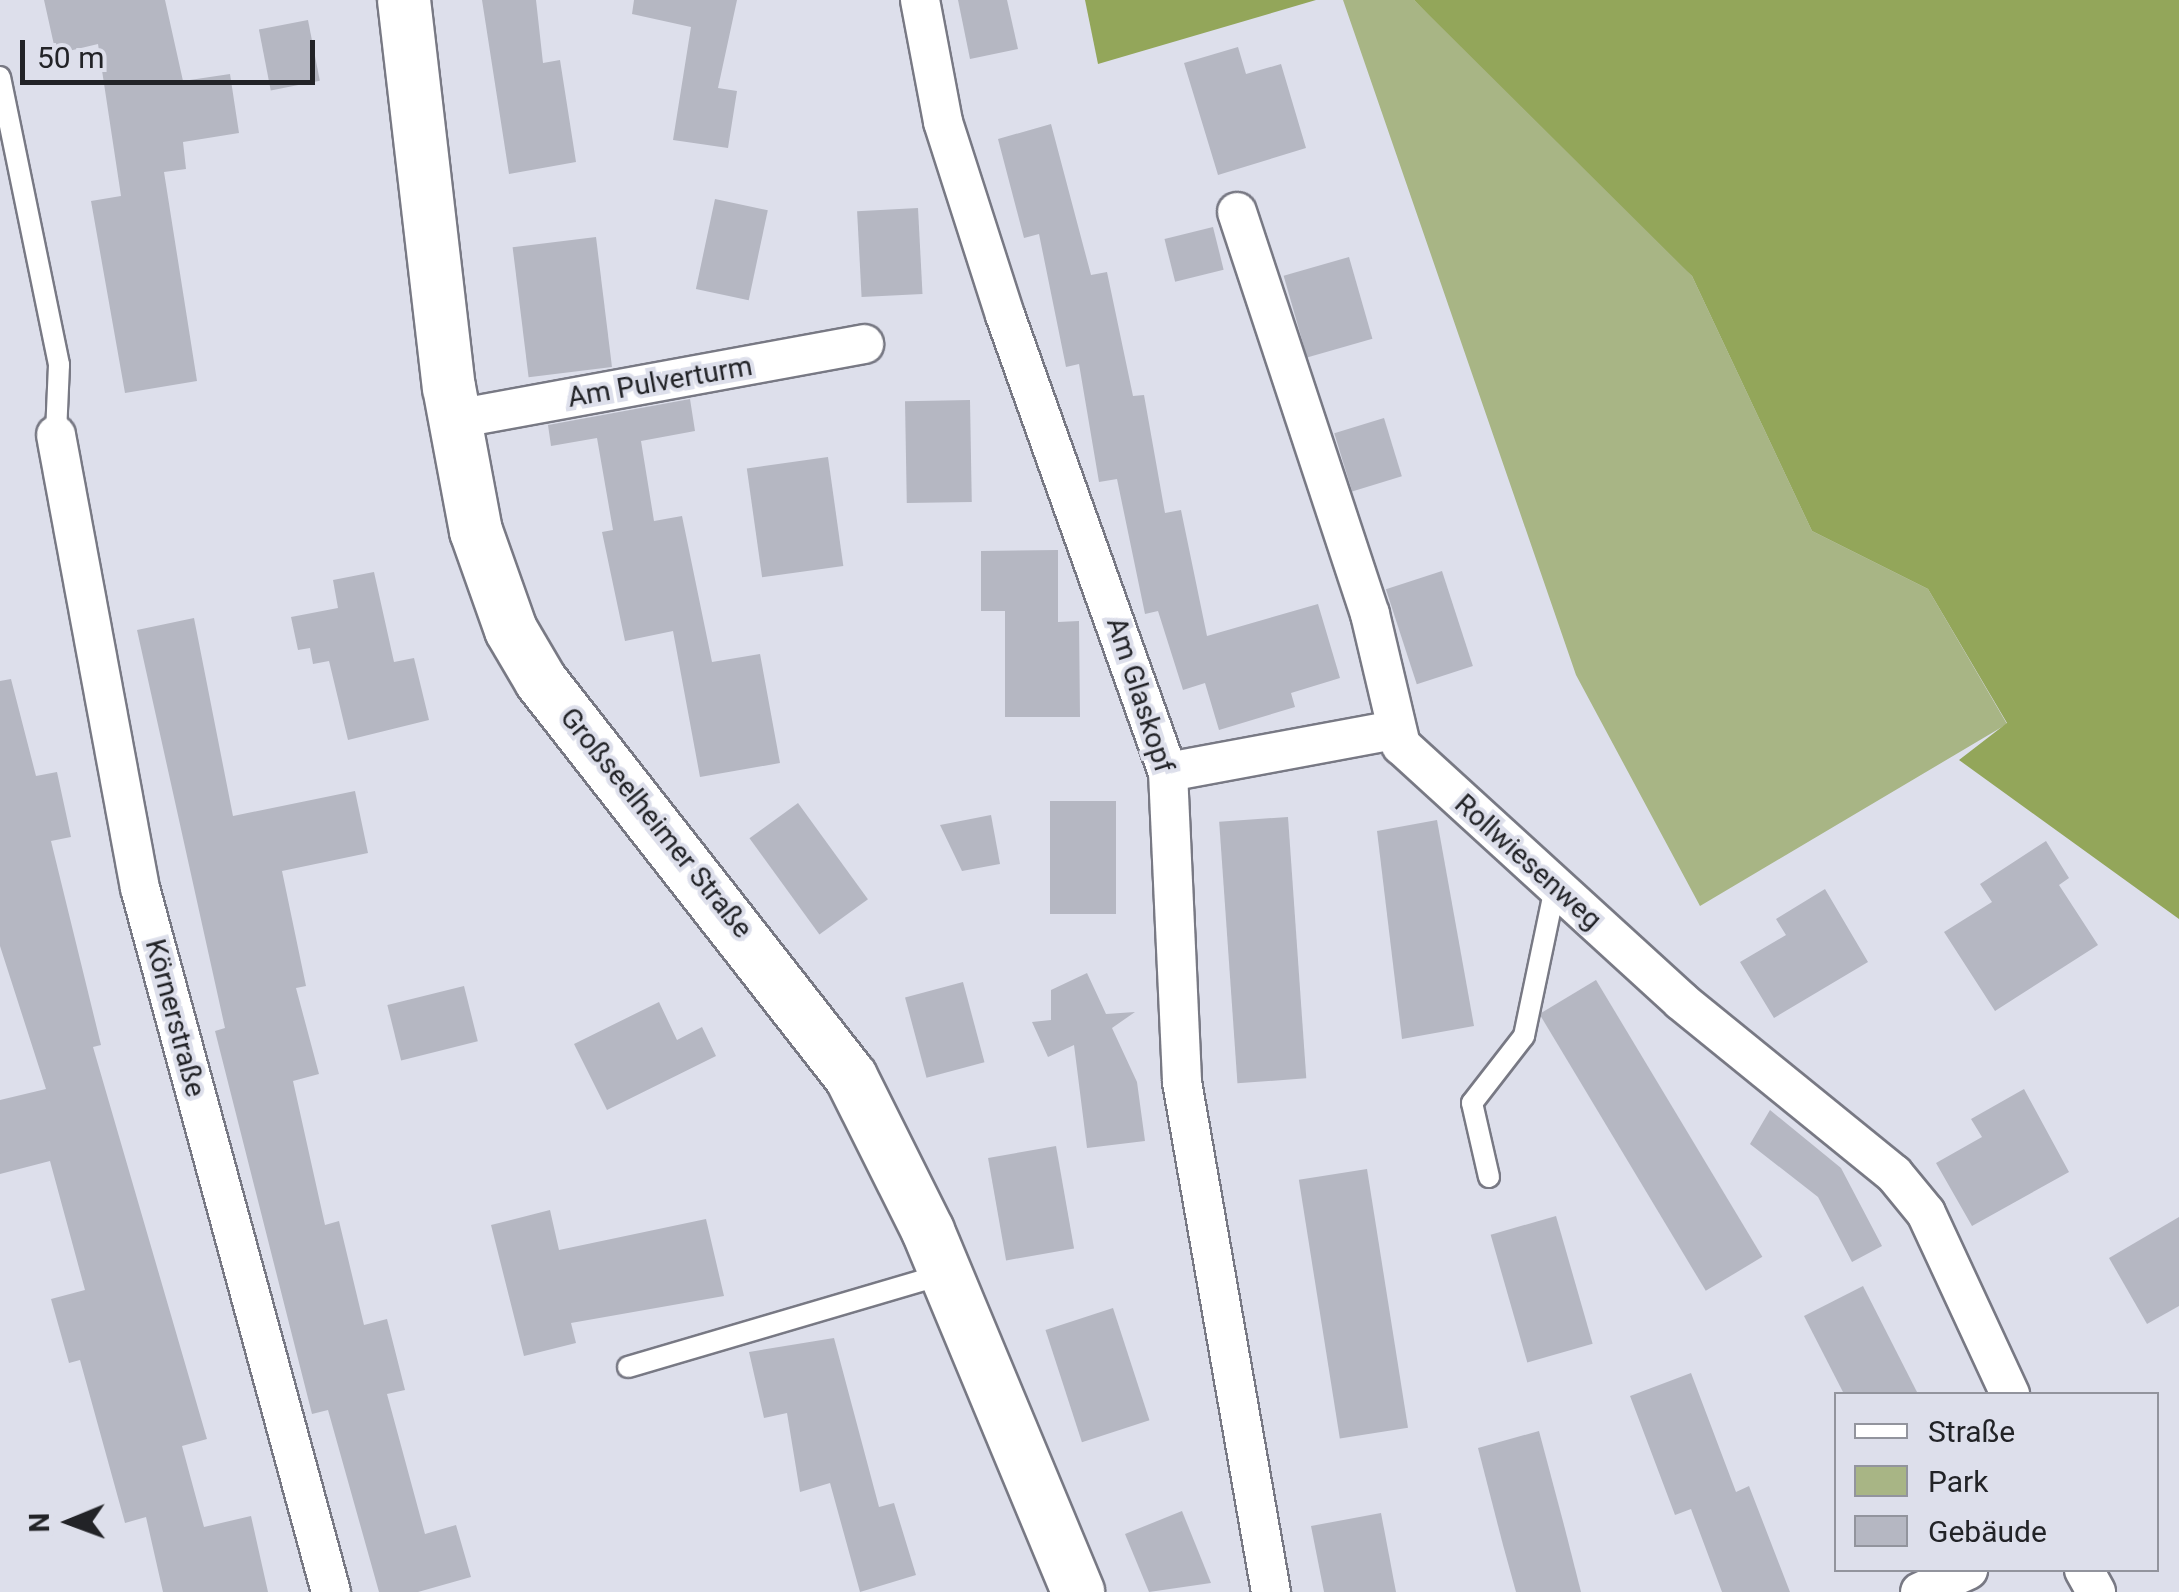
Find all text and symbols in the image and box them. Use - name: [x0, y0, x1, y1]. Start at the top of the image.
- scale bar: [25, 20, 320, 82]
- text: 50 m: [37, 40, 104, 75]
- street label: Am Pulverturm: [565, 349, 755, 415]
- street label: Am Glaskopf: [1099, 613, 1181, 777]
- street label: Großseelheimer Straße: [553, 701, 759, 945]
- street label: Rollwiesenweg: [1448, 787, 1608, 937]
- street label: Körnerstraße: [138, 936, 212, 1100]
- legend: [1834, 1392, 2159, 1572]
- text: Straße: [1928, 1414, 2015, 1449]
- text: Park: [1928, 1464, 1988, 1499]
- north arrow: [20, 1472, 120, 1572]
- text: N: [23, 1512, 56, 1533]
- text: Gebäude: [1928, 1514, 2047, 1549]

